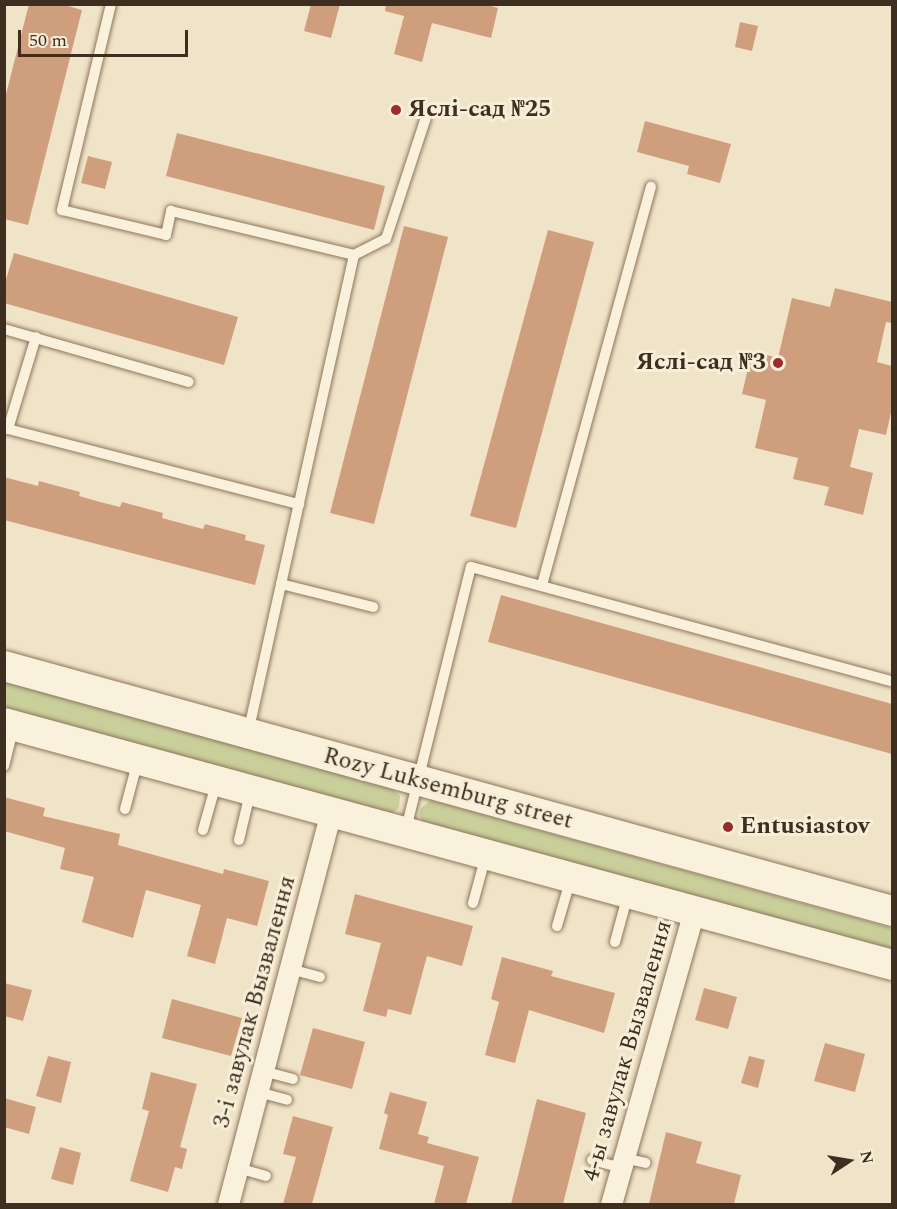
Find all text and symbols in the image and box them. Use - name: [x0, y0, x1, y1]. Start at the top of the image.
- scale bar: [21, 18, 190, 56]
- text: 50 m: [29, 27, 67, 54]
- place label: Яслі-сад №25: [408, 96, 552, 124]
- marker: Яслі-сад №25: [389, 103, 403, 117]
- place label: Яслі-сад №3: [636, 349, 766, 377]
- marker: Яслі-сад №3: [771, 356, 785, 370]
- street label: Rozy Luksemburg street: [320, 742, 576, 836]
- place label: Entusiastov: [740, 813, 870, 841]
- marker: Entusiastov: [721, 820, 735, 834]
- street label: 3-і завулак Вызвалення: [207, 873, 303, 1131]
- street label: 4-ы завулак Вызвалення: [577, 917, 679, 1185]
- north arrow: [819, 1131, 879, 1191]
- text: N: [854, 1148, 880, 1166]

